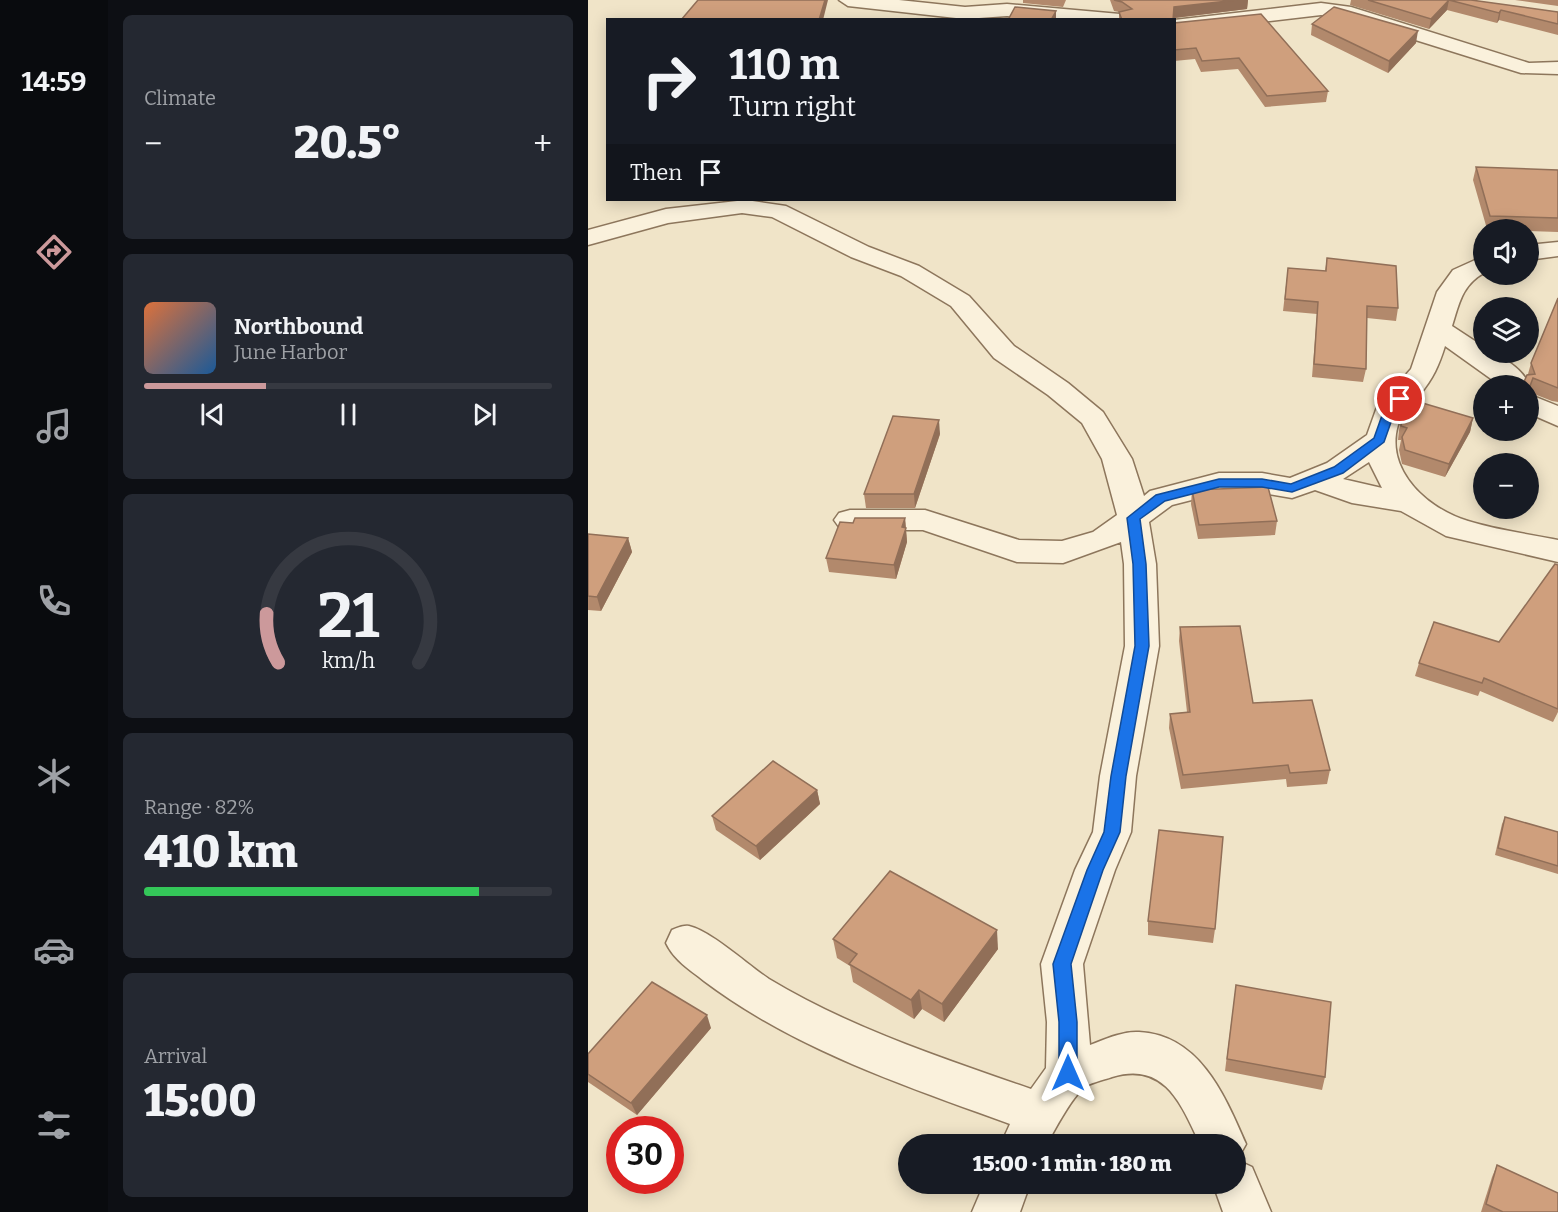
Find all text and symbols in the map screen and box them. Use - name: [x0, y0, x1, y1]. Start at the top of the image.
- text: 110 m: [729, 40, 840, 90]
- icon: right: [630, 42, 708, 120]
- text: 14:59: [22, 66, 86, 98]
- text: Climate: [144, 86, 216, 110]
- text: Turn right: [729, 91, 856, 123]
- text: 20.5°: [294, 116, 402, 170]
- text: −: [144, 124, 162, 164]
- text: +: [533, 124, 552, 164]
- icon: arrive: [694, 156, 727, 189]
- text: Then: [630, 159, 682, 186]
- map controls: [1473, 219, 1539, 519]
- button: sound: [1473, 219, 1539, 285]
- icon: directions: [33, 231, 75, 273]
- button: layers: [1473, 297, 1539, 363]
- text: Northbound: [234, 313, 363, 340]
- text: June Harbor: [234, 340, 347, 364]
- pin: [1374, 373, 1425, 424]
- button: +: [1473, 375, 1539, 441]
- icon: arrive: [1383, 382, 1416, 415]
- icon: previous: [196, 398, 229, 431]
- icon: pause: [332, 398, 365, 431]
- icon: next: [468, 398, 501, 431]
- icon: music: [33, 405, 75, 447]
- button: −: [1473, 453, 1539, 519]
- text: 21: [317, 579, 379, 654]
- icon: phone: [33, 580, 75, 622]
- text: km/h: [321, 648, 375, 674]
- icon: climate: [33, 755, 75, 797]
- text: Range · 82%: [144, 795, 254, 819]
- text: 410 km: [144, 825, 298, 879]
- icon: car: [33, 929, 75, 971]
- position arrow: [1036, 1041, 1100, 1105]
- text: Arrival: [144, 1044, 207, 1068]
- text: 15:00: [144, 1074, 257, 1128]
- icon: filters: [33, 1104, 75, 1146]
- speed limit sign: 30: [606, 1116, 684, 1194]
- text: 15:00 · 1 min · 180 m: [973, 1150, 1171, 1177]

